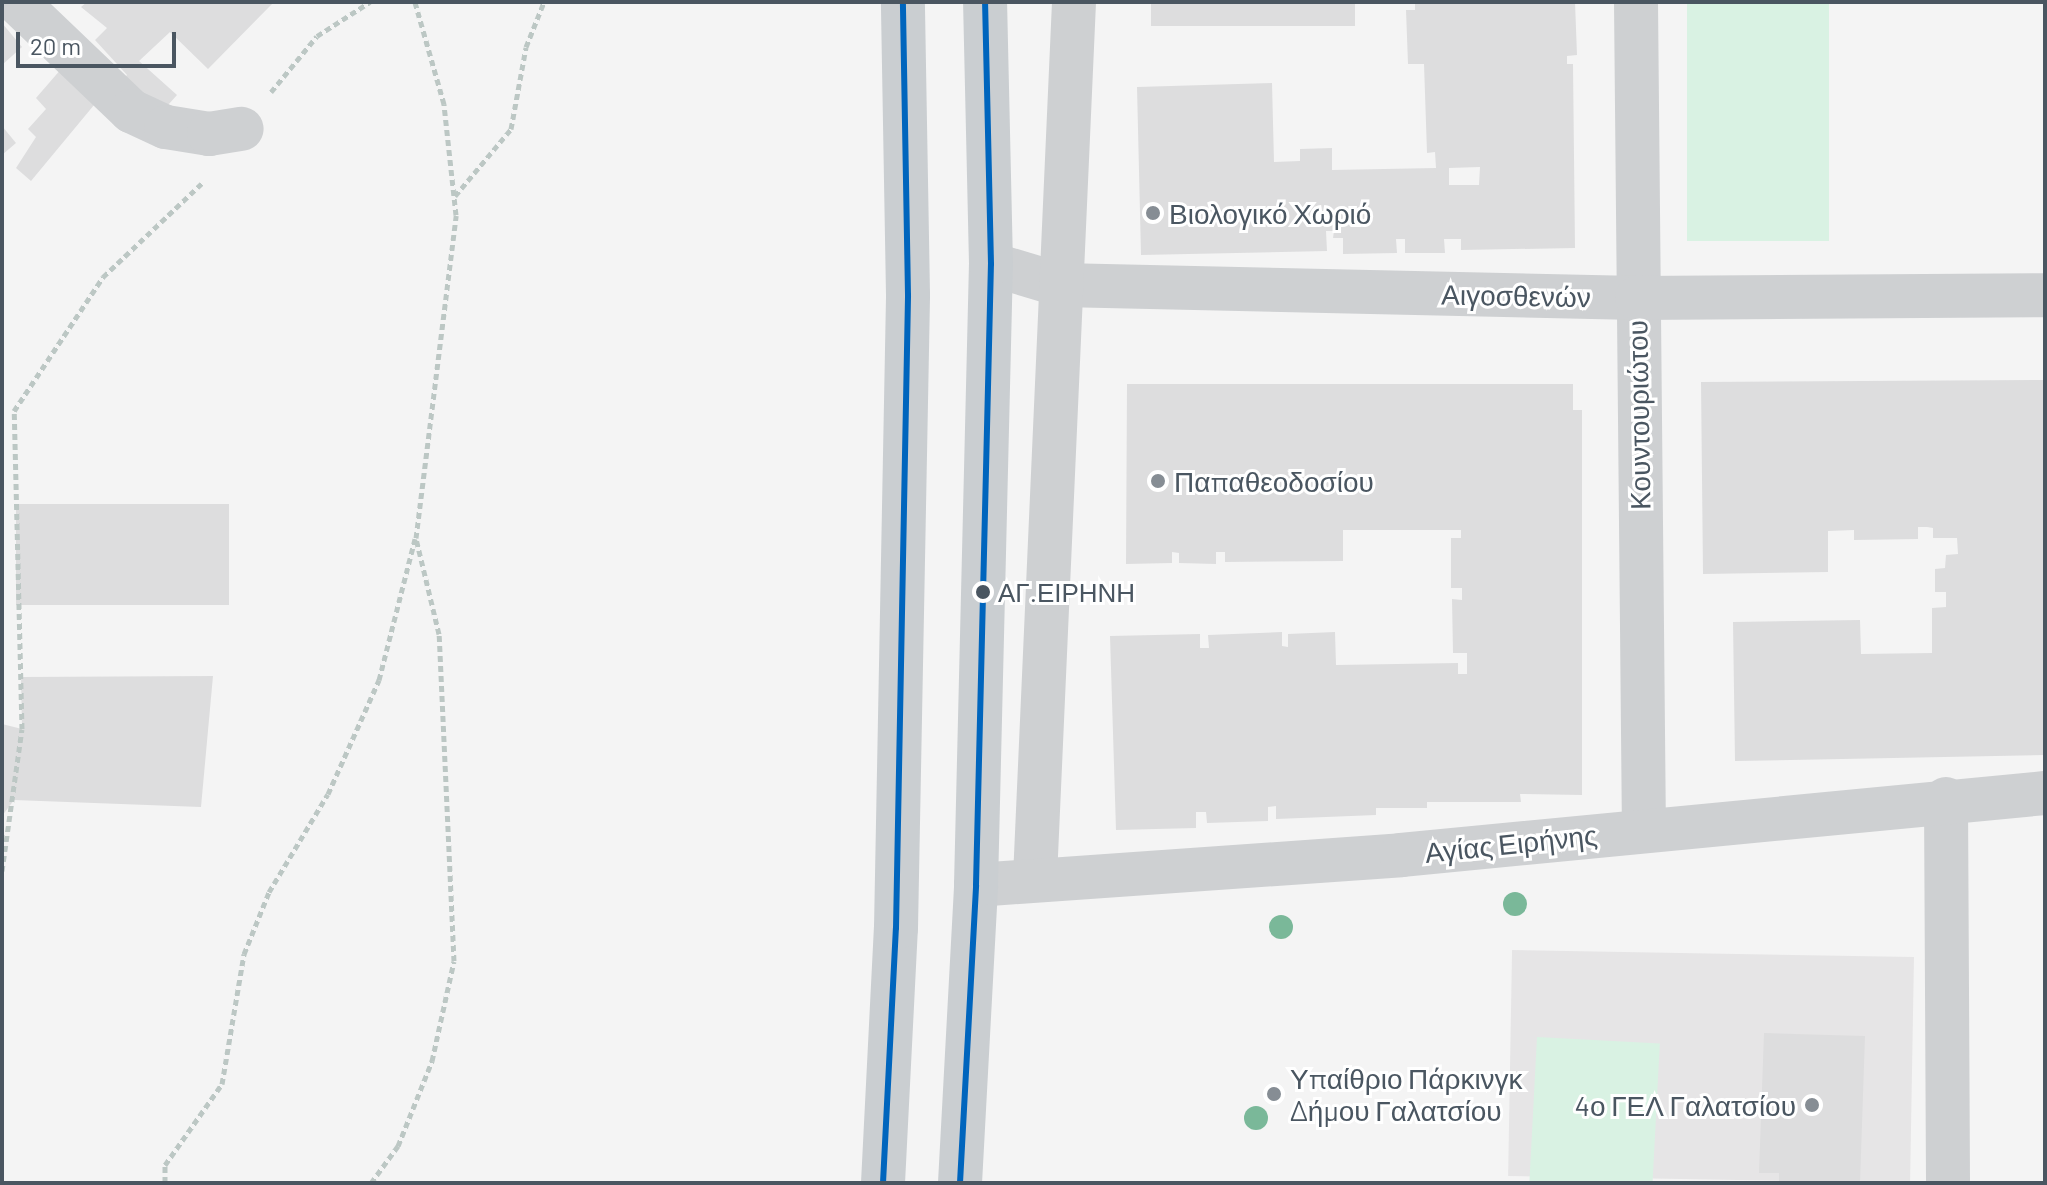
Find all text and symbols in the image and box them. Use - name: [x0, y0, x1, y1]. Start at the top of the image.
- scale bar: [20, 16, 180, 66]
- text: 20 m: [30, 31, 81, 60]
- place label: Βιολογικό Χωριό: [1169, 196, 1371, 230]
- marker: Βιολογικό Χωριό: [1144, 204, 1162, 222]
- street label: Αιγοσθενών: [1441, 277, 1591, 313]
- street label: Κουντουριώτου: [1620, 320, 1656, 510]
- place label: Παπαθεοδοσίου: [1174, 464, 1374, 498]
- marker: Παπαθεοδοσίου: [1149, 472, 1167, 490]
- place label: ΑΓ.ΕΙΡΗΝΗ: [998, 576, 1135, 608]
- marker: ΑΓ.ΕΙΡΗΝΗ: [975, 584, 991, 600]
- street label: Αγίας Ειρήνης: [1423, 817, 1599, 869]
- place label: Υπαίθριο Πάρκινγκ Δήμου Γαλατσίου: [1290, 1061, 1523, 1127]
- marker: Υπαίθριο Πάρκινγκ Δήμου Γαλατσίου: [1265, 1085, 1283, 1103]
- place label: 4ο ΓΕΛ Γαλατσίου: [1575, 1088, 1796, 1122]
- marker: 4ο ΓΕΛ Γαλατσίου: [1803, 1096, 1821, 1114]

